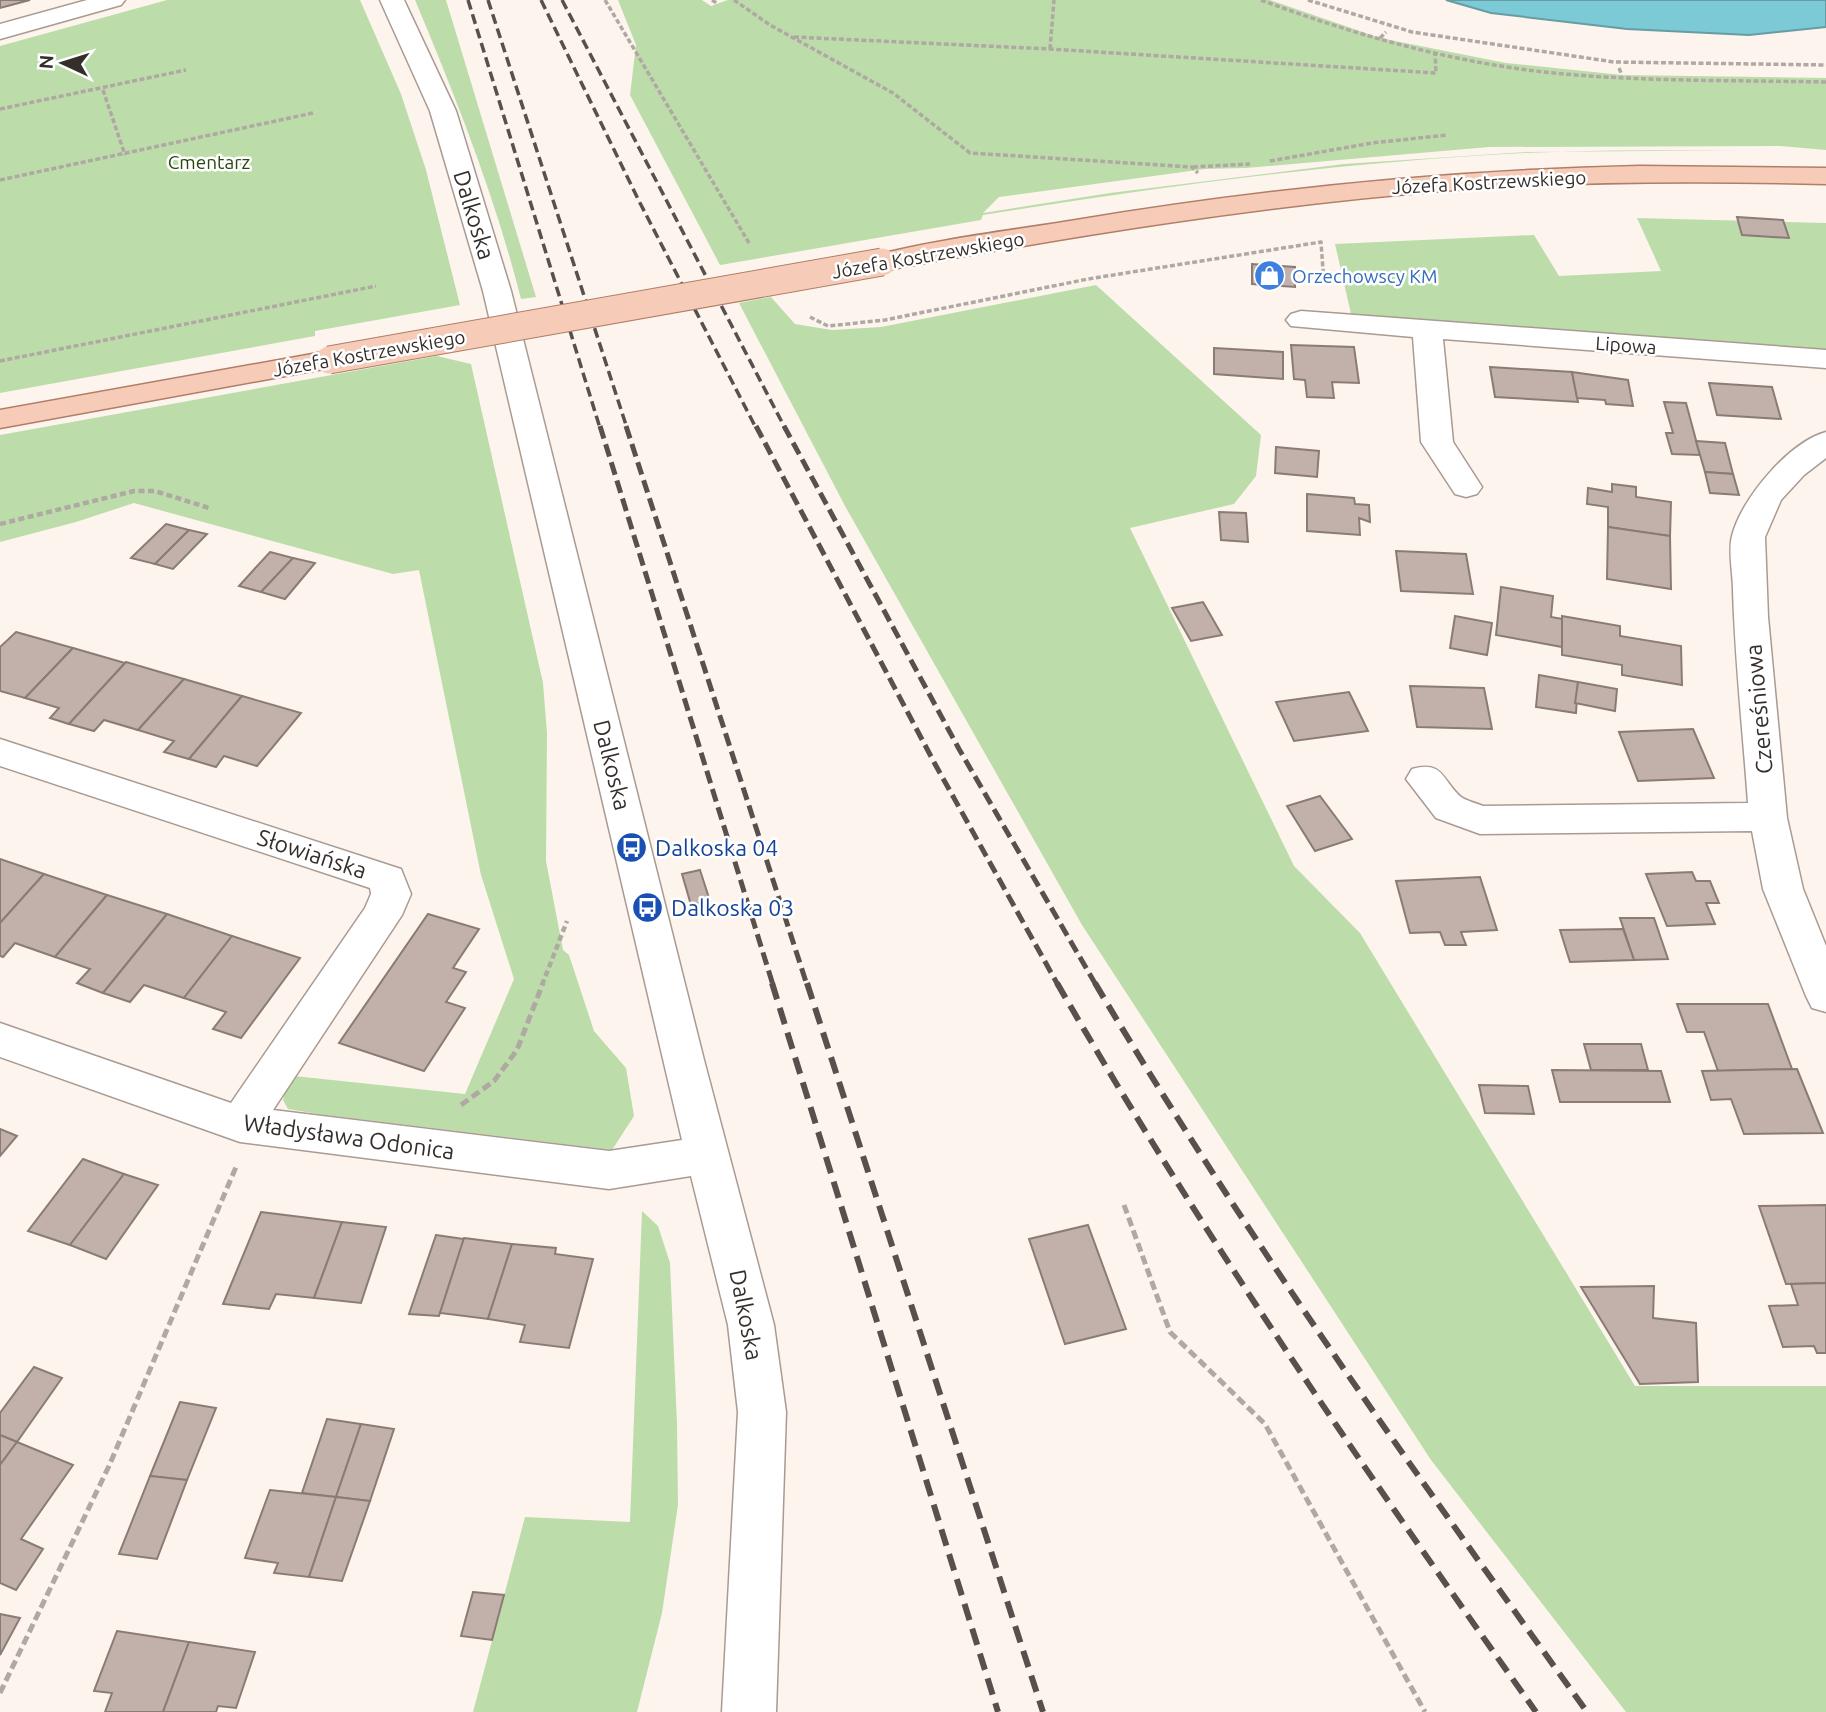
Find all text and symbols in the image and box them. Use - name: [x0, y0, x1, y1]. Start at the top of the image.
- north arrow: [28, 28, 98, 98]
- text: N: [35, 54, 58, 70]
- park label: Cmentarz: [168, 151, 251, 173]
- street label: Józefa Kostrzewskiego: [1391, 166, 1587, 198]
- street label: Dalkoska: [449, 167, 500, 263]
- street label: Józefa Kostrzewskiego: [830, 227, 1026, 283]
- shop icon: Orzechowscy KM: [1252, 259, 1286, 293]
- place label: Orzechowscy KM: [1292, 265, 1437, 287]
- street label: Józefa Kostrzewskiego: [271, 325, 467, 381]
- street label: Lipowa: [1595, 332, 1657, 358]
- street label: Czereśniowa: [1740, 643, 1777, 775]
- street label: Dalkoska: [589, 717, 636, 813]
- street label: Słowiańska: [254, 824, 370, 883]
- bus stop icon: Dalkoska 04: [615, 831, 649, 865]
- place label: Dalkoska 04: [655, 835, 778, 860]
- bus stop icon: Dalkoska 03: [631, 891, 665, 925]
- place label: Dalkoska 03: [671, 895, 794, 920]
- street label: Władysława Odonica: [242, 1109, 456, 1164]
- street label: Dalkoska: [725, 1267, 768, 1362]

